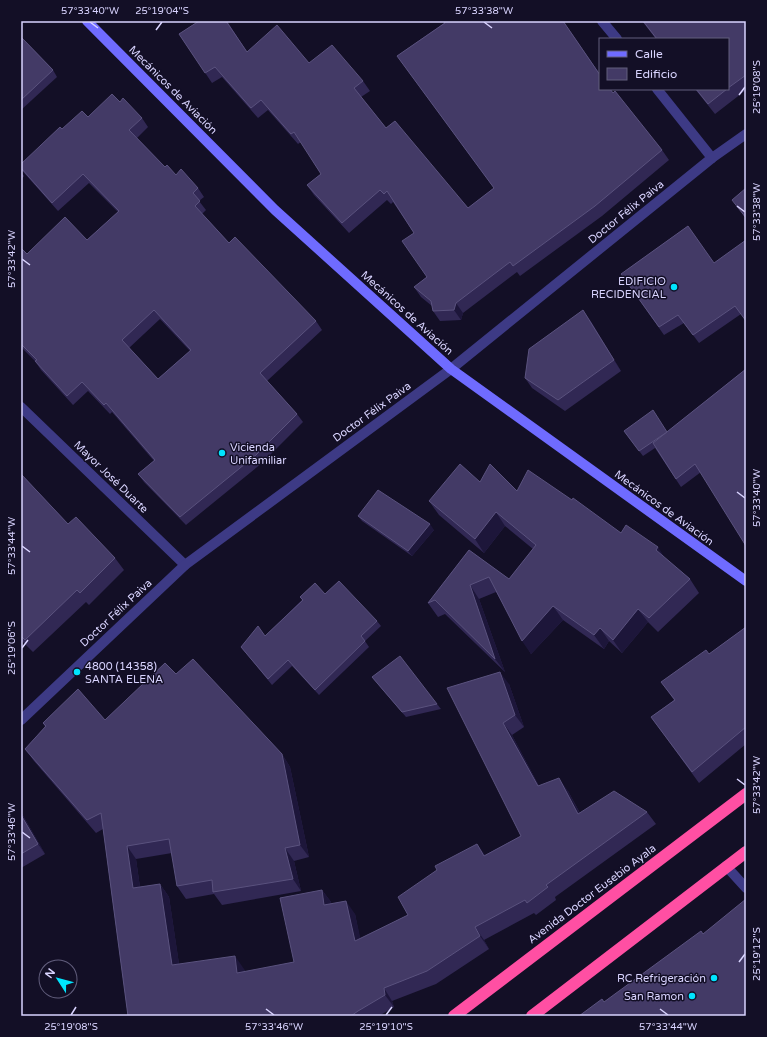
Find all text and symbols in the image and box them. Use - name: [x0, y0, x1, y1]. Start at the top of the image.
- text: 57°33'40"W: [61, 5, 119, 17]
- text: 25°19'04"S: [135, 5, 189, 17]
- text: 57°33'38"W: [455, 5, 513, 17]
- legend: [599, 38, 729, 90]
- street label: Mecánicos de Aviación: [126, 43, 220, 137]
- text: Calle: [635, 47, 663, 61]
- text: 25°19'08"S: [751, 60, 763, 114]
- text: Edificio: [635, 67, 677, 81]
- street label: Doctor Félix Paiva: [586, 178, 666, 246]
- text: 57°33'38"W: [751, 183, 763, 241]
- text: 57°33'42"W: [6, 230, 18, 288]
- street label: Mecánicos de Aviación: [358, 268, 456, 358]
- place label: EDIFICIO RECIDENCIAL: [591, 275, 667, 301]
- marker: EDIFICIO RECIDENCIAL: [669, 282, 679, 292]
- street label: Doctor Félix Paiva: [330, 379, 414, 445]
- street label: Mayor José Duarte: [71, 438, 151, 516]
- place label: Vicienda Unifamiliar: [230, 441, 287, 467]
- marker: Vicienda Unifamiliar: [217, 448, 227, 458]
- street label: Mecánicos de Aviación: [612, 468, 716, 548]
- text: 57°33'40"W: [751, 469, 763, 527]
- text: 57°33'44"W: [6, 517, 18, 575]
- street label: Doctor Félix Paiva: [77, 576, 155, 650]
- text: 25°19'06"S: [6, 621, 18, 675]
- place label: 4800 (14358) SANTA ELENA: [85, 660, 163, 686]
- marker: 4800 (14358) SANTA ELENA: [72, 667, 82, 677]
- text: 57°33'42"W: [751, 756, 763, 814]
- text: 57°33'46"W: [6, 803, 18, 861]
- street label: Avenida Doctor Eusebio Ayala: [525, 842, 659, 946]
- text: 25°19'12"S: [751, 927, 763, 981]
- north arrow: [38, 959, 78, 999]
- text: N: [42, 966, 58, 981]
- place label: RC Refrigeración: [617, 972, 706, 985]
- marker: RC Refrigeración: [709, 973, 719, 983]
- place label: San Ramon: [624, 990, 684, 1003]
- marker: San Ramon: [687, 991, 697, 1001]
- text: 25°19'08"S: [44, 1021, 98, 1033]
- text: 57°33'46"W: [245, 1021, 303, 1033]
- text: 25°19'10"S: [359, 1021, 413, 1033]
- text: 57°33'44"W: [639, 1021, 697, 1033]

